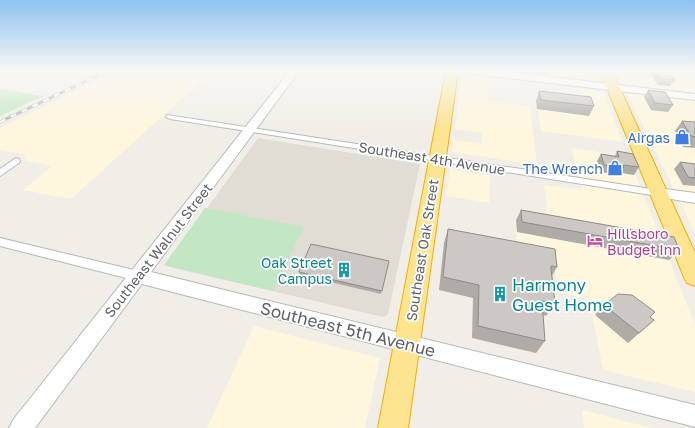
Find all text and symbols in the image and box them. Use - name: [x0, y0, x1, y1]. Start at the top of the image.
- shop icon: Airgas: [673, 128, 691, 146]
- place label: Airgas: [628, 129, 670, 146]
- street label: Southeast 4th Avenue: [357, 138, 507, 178]
- shop icon: The Wrench: [606, 159, 624, 177]
- place label: The Wrench: [523, 160, 603, 177]
- street label: Southeast Oak Street: [402, 178, 442, 322]
- street label: Southeast Walnut Street: [100, 180, 216, 320]
- place label: Hillsboro Budget Inn: [607, 225, 681, 258]
- hotel icon: Hillsboro Budget Inn: [586, 232, 604, 250]
- place label: Oak Street Campus: [261, 254, 332, 287]
- building icon: Oak Street Campus: [335, 261, 353, 279]
- place label: Harmony Guest Home: [512, 274, 612, 315]
- building icon: Harmony Guest Home: [491, 285, 509, 303]
- street label: Southeast 5th Avenue: [258, 297, 438, 361]

